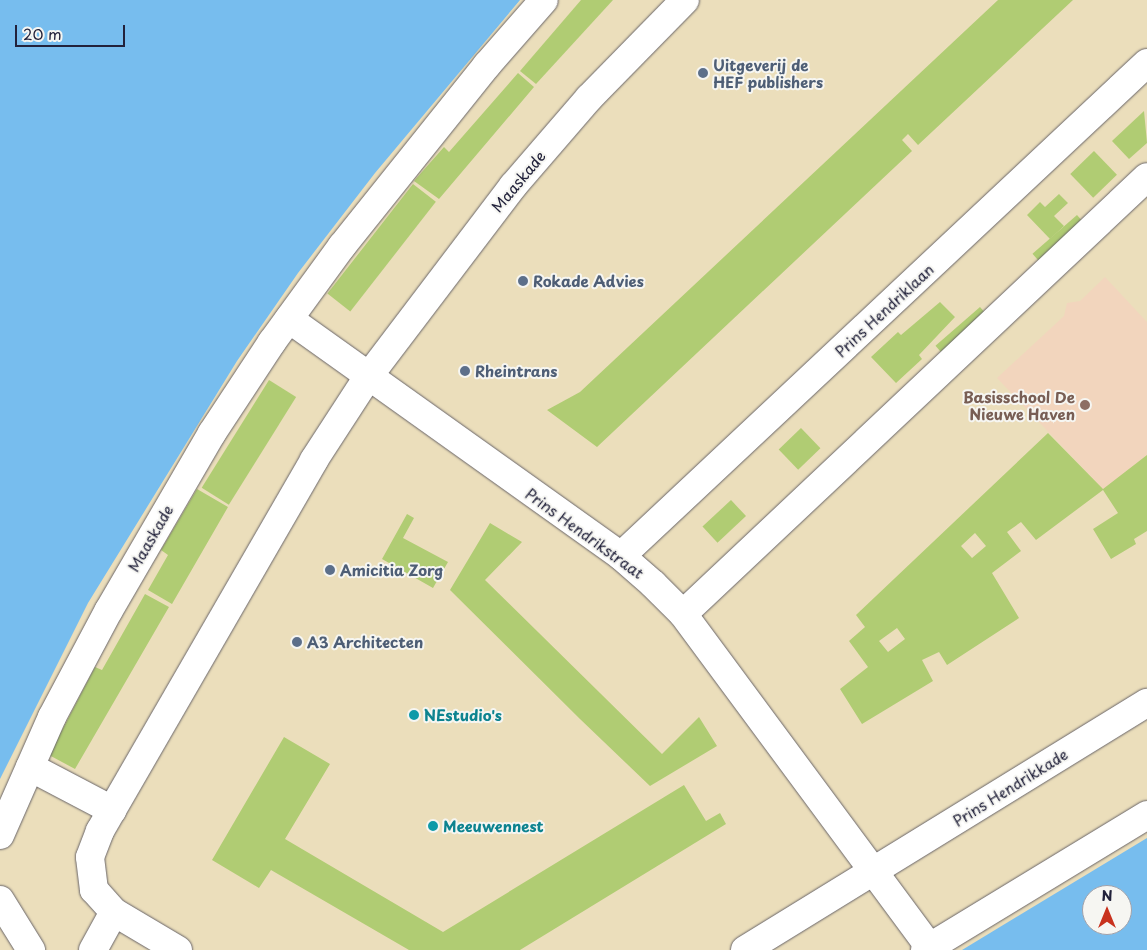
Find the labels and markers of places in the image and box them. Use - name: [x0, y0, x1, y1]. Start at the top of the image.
- place label: Uitgeverij de HEF publishers: [713, 55, 823, 90]
- marker: Uitgeverij de HEF publishers: [697, 67, 709, 79]
- place label: Rokade Advies: [533, 272, 644, 290]
- marker: Rokade Advies: [517, 275, 529, 287]
- place label: Rheintrans: [475, 362, 557, 380]
- marker: Rheintrans: [459, 365, 471, 377]
- place label: Basisschool De Nieuwe Haven: [963, 387, 1075, 422]
- marker: Basisschool De Nieuwe Haven: [1079, 399, 1091, 411]
- place label: Amicitia Zorg: [340, 561, 444, 579]
- marker: Amicitia Zorg: [324, 564, 336, 576]
- place label: A3 Architecten: [307, 633, 423, 651]
- marker: A3 Architecten: [291, 636, 303, 648]
- place label: NEstudio's: [424, 706, 502, 724]
- marker: NEstudio's: [408, 709, 420, 721]
- place label: Meeuwennest: [443, 817, 544, 835]
- marker: Meeuwennest: [427, 820, 439, 832]

